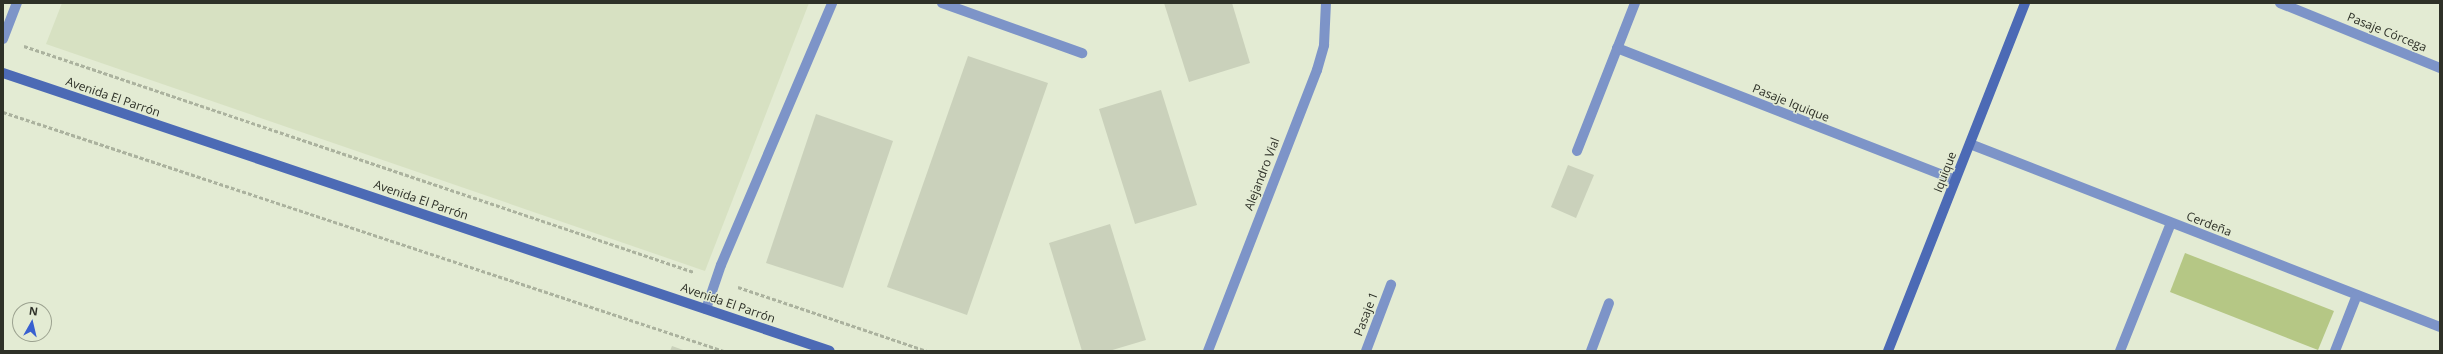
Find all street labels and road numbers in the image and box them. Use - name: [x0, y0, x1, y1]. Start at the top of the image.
- street label: Pasaje Córcega: [2345, 9, 2429, 55]
- street label: Avenida El Parrón: [64, 74, 162, 120]
- street label: Pasaje Iquique: [1750, 81, 1832, 125]
- street label: Alejandro Vial: [1242, 136, 1282, 212]
- street label: Iquique: [1931, 150, 1959, 194]
- street label: Avenida El Parrón: [372, 177, 470, 223]
- street label: Cerdeña: [2184, 209, 2234, 239]
- street label: Avenida El Parrón: [679, 280, 777, 326]
- street label: Pasaje 1: [1351, 290, 1381, 338]

